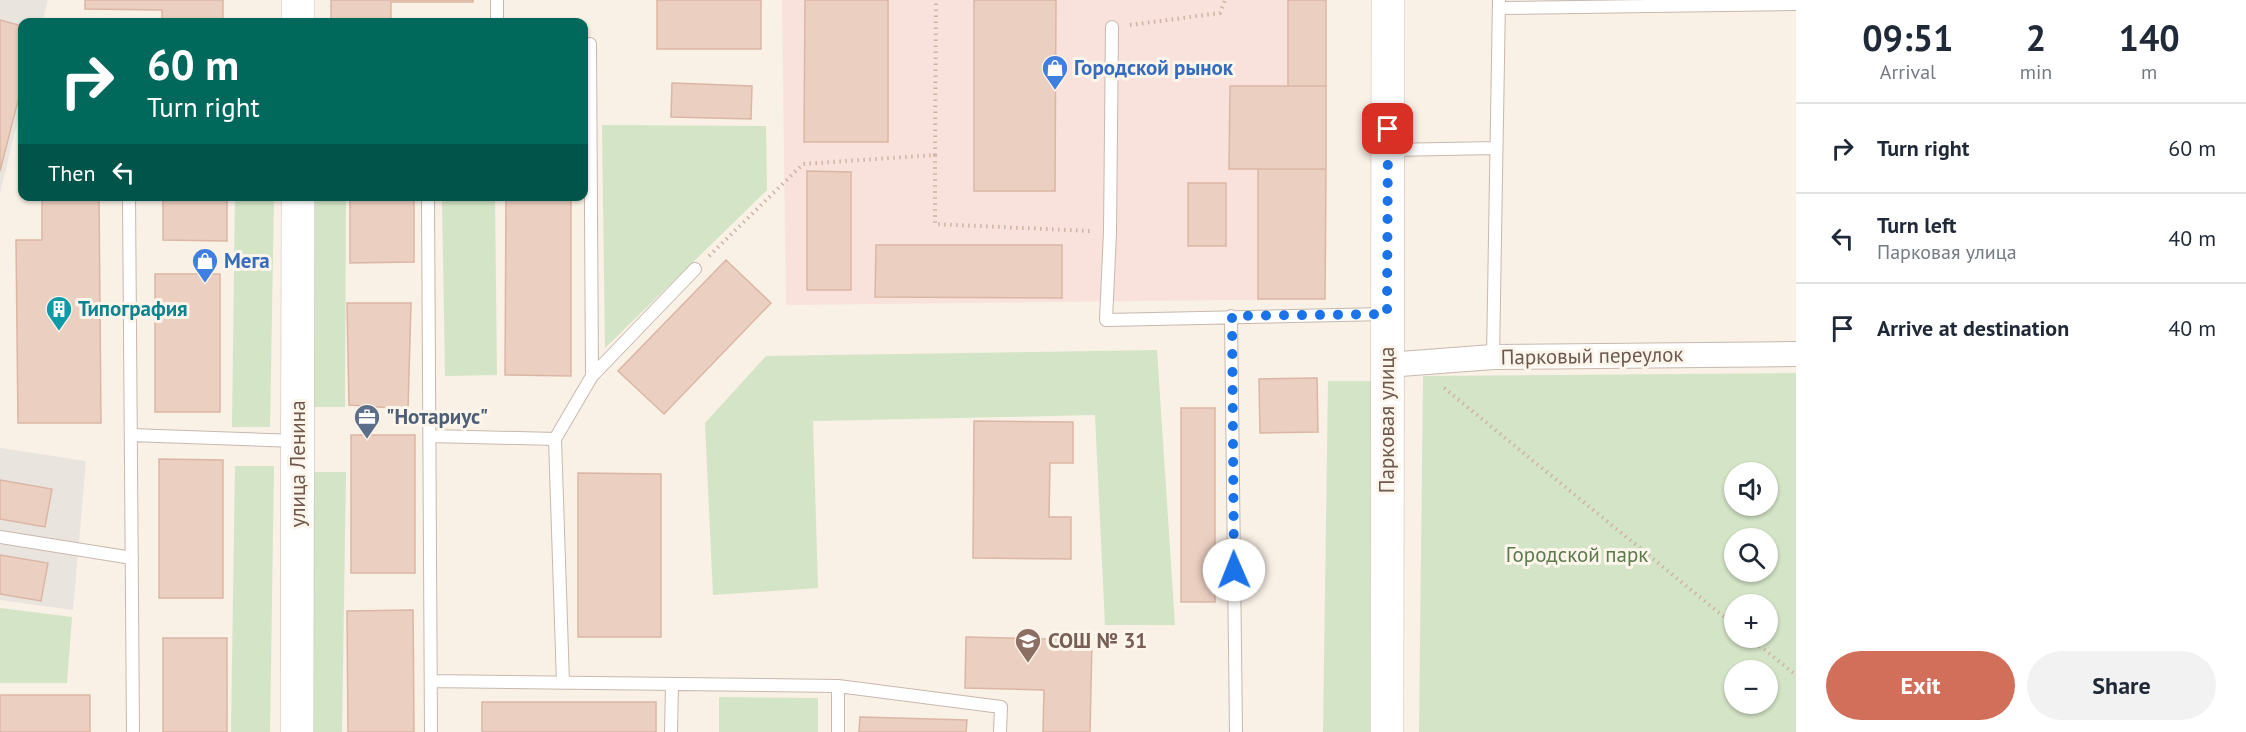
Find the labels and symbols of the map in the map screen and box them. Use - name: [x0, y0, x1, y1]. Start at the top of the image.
- shop icon: Городской рынок: [1040, 53, 1070, 91]
- place label: Городской рынок: [1074, 54, 1234, 81]
- pin: [1362, 103, 1413, 154]
- shop icon: Мега: [190, 246, 220, 284]
- place label: Мега: [224, 247, 270, 274]
- building icon: Типография: [44, 294, 74, 332]
- place label: Типография: [78, 295, 188, 322]
- street label: Парковый переулок: [1500, 340, 1684, 371]
- street label: Парковая улица: [1373, 347, 1400, 493]
- street label: улица Ленина: [284, 400, 311, 528]
- office icon: "Нотариус": [352, 402, 382, 440]
- place label: "Нотариус": [386, 403, 488, 430]
- position arrow: [1202, 538, 1266, 602]
- park label: Городской парк: [1506, 541, 1648, 568]
- school or university icon: СОШ № 31: [1013, 626, 1043, 664]
- place label: СОШ № 31: [1048, 627, 1147, 654]

